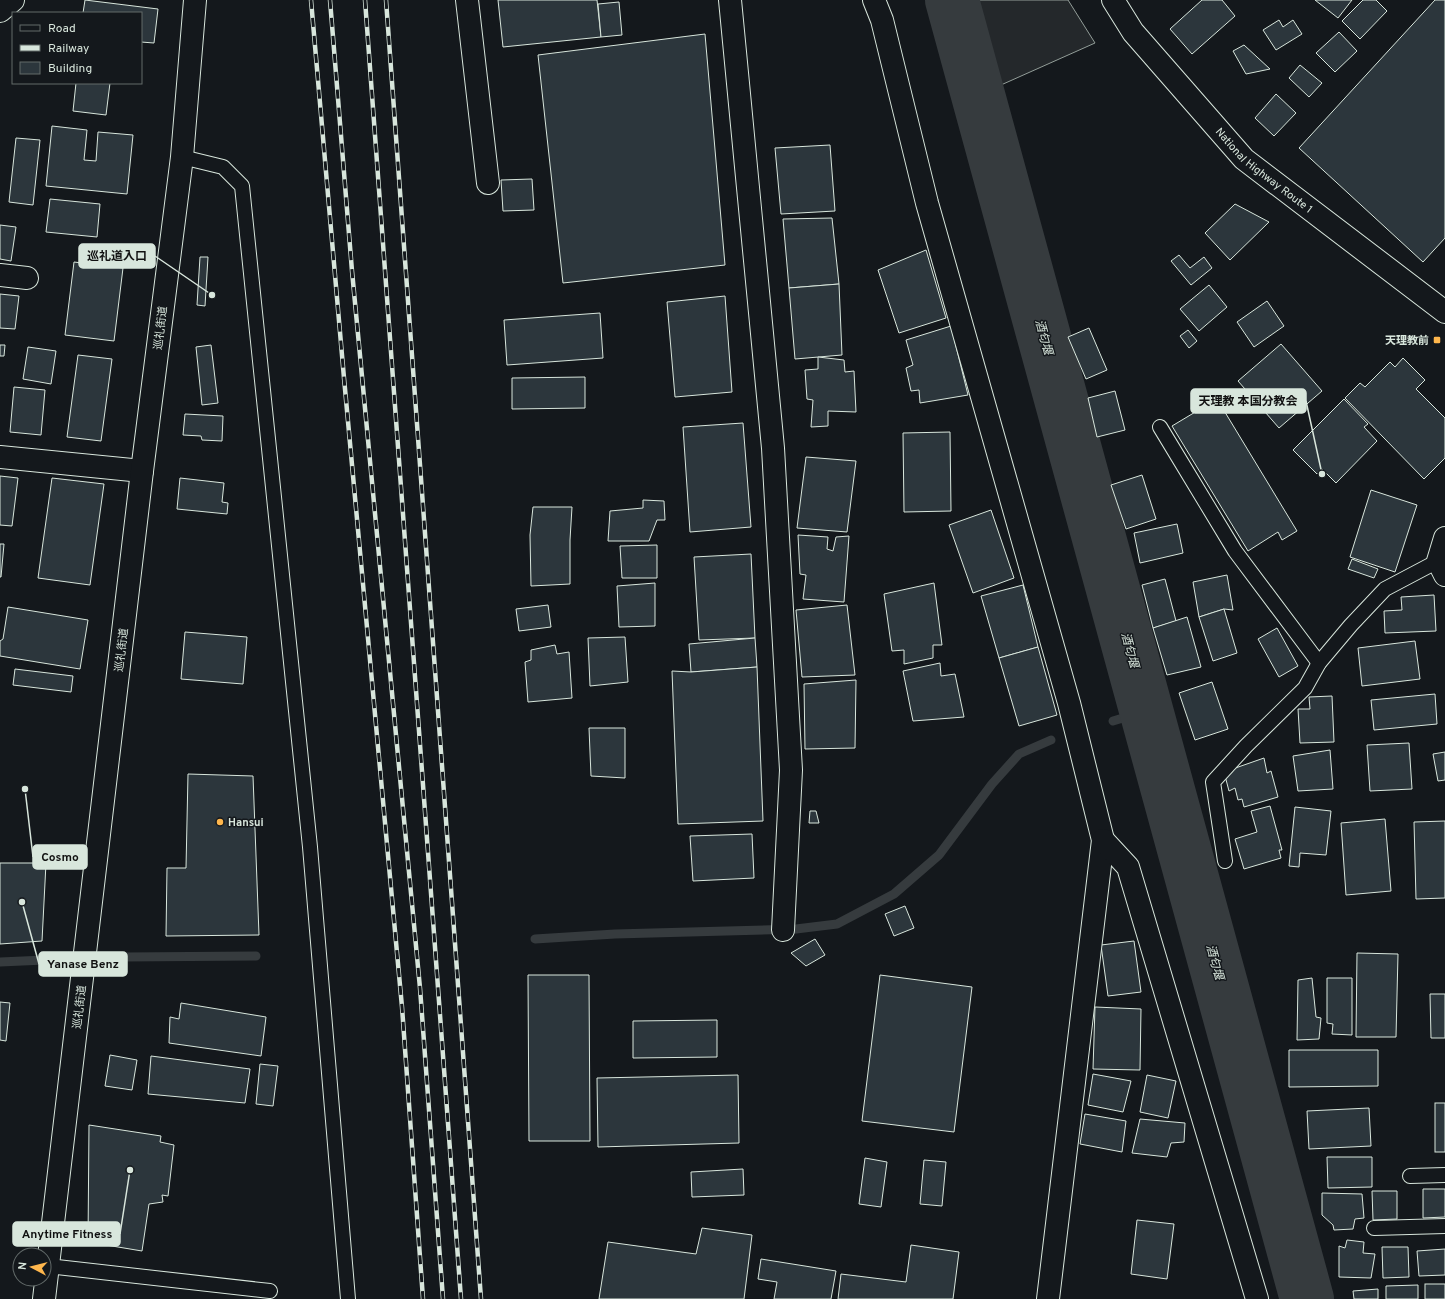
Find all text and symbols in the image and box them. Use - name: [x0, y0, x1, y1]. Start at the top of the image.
- legend: [12, 12, 142, 84]
- text: Road: [48, 21, 76, 37]
- text: Railway: [48, 41, 89, 57]
- text: Building: [48, 61, 92, 77]
- street label: National Highway Route 1: [1212, 125, 1315, 217]
- callout: 巡礼道入口: [79, 244, 155, 268]
- text: 巡礼道入口: [87, 249, 147, 265]
- street label: 巡礼街道: [151, 305, 171, 351]
- water label: 酒匂堰: [1031, 318, 1056, 359]
- place label: 天理教前: [1385, 334, 1429, 348]
- marker: 天理教前: [1432, 335, 1442, 345]
- callout: 天理教 本国分教会: [1191, 389, 1306, 413]
- text: 天理教 本国分教会: [1198, 394, 1298, 410]
- street label: 巡礼街道: [112, 627, 132, 673]
- water label: 酒匂堰: [1117, 631, 1142, 672]
- place label: Hansui: [228, 816, 264, 830]
- marker: Hansui: [215, 817, 225, 827]
- callout: Cosmo: [33, 845, 87, 869]
- text: Cosmo: [41, 850, 79, 866]
- water label: 酒匂堰: [1202, 943, 1227, 984]
- callout: Yanase Benz: [39, 952, 127, 976]
- text: Yanase Benz: [47, 957, 119, 973]
- street label: 巡礼街道: [70, 984, 90, 1030]
- callout: Anytime Fitness: [13, 1222, 120, 1246]
- text: Anytime Fitness: [22, 1227, 112, 1243]
- north arrow: [12, 1247, 52, 1287]
- text: N: [16, 1261, 30, 1271]

